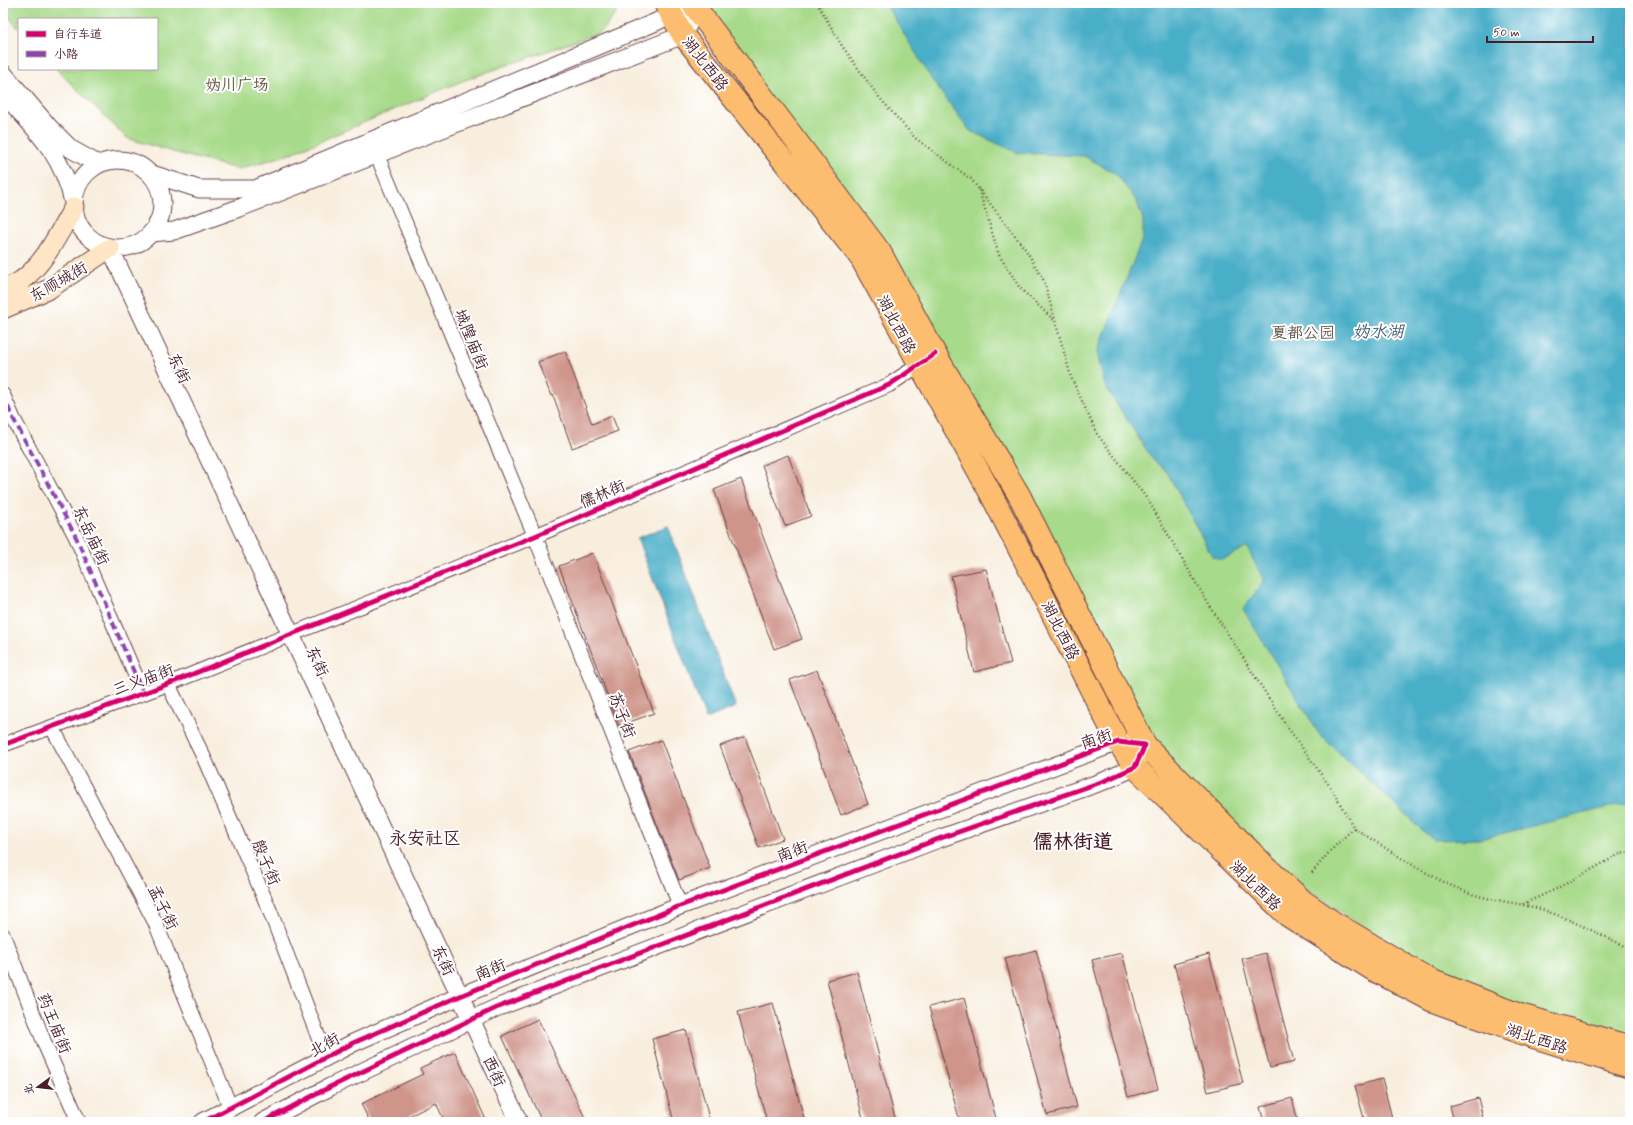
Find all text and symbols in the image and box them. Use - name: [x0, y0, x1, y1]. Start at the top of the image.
- legend: [18, 18, 158, 70]
- scale bar: [1487, 18, 1593, 44]
- text: 50 m: [1493, 25, 1520, 41]
- text: 自行车道: [54, 27, 102, 43]
- street label: 湖北西路: [677, 32, 733, 96]
- text: 小路: [54, 47, 78, 63]
- park label: 妫川广场: [205, 75, 269, 96]
- street label: 东顺城街: [26, 257, 92, 307]
- street label: 湖北西路: [871, 292, 920, 358]
- street label: 城隍庙街: [449, 306, 492, 373]
- water label: 妫水湖: [1353, 321, 1405, 343]
- park label: 夏都公园: [1271, 323, 1335, 344]
- street label: 东街: [162, 350, 195, 388]
- street label: 儒林街: [576, 475, 629, 513]
- street label: 东岳庙街: [68, 502, 114, 569]
- street label: 湖北西路: [1036, 597, 1084, 664]
- street label: 东街: [300, 643, 333, 681]
- street label: 三义庙街: [110, 660, 177, 701]
- street label: 苏子街: [603, 689, 640, 742]
- street label: 南街: [1078, 724, 1115, 755]
- district label: 永安社区: [389, 827, 461, 851]
- district label: 儒林街道: [1033, 829, 1113, 856]
- street label: 殷子街: [247, 836, 285, 889]
- street label: 南街: [774, 837, 811, 868]
- street label: 湖北西路: [1225, 856, 1285, 916]
- street label: 孟子街: [143, 881, 183, 934]
- street label: 东街: [426, 942, 459, 980]
- street label: 南街: [472, 955, 509, 986]
- street label: 药王庙街: [32, 990, 75, 1057]
- street label: 湖北西路: [1503, 1020, 1570, 1059]
- street label: 北街: [306, 1028, 344, 1062]
- street label: 西街: [477, 1053, 510, 1091]
- north arrow: [18, 1067, 58, 1107]
- text: 北: [21, 1082, 37, 1096]

